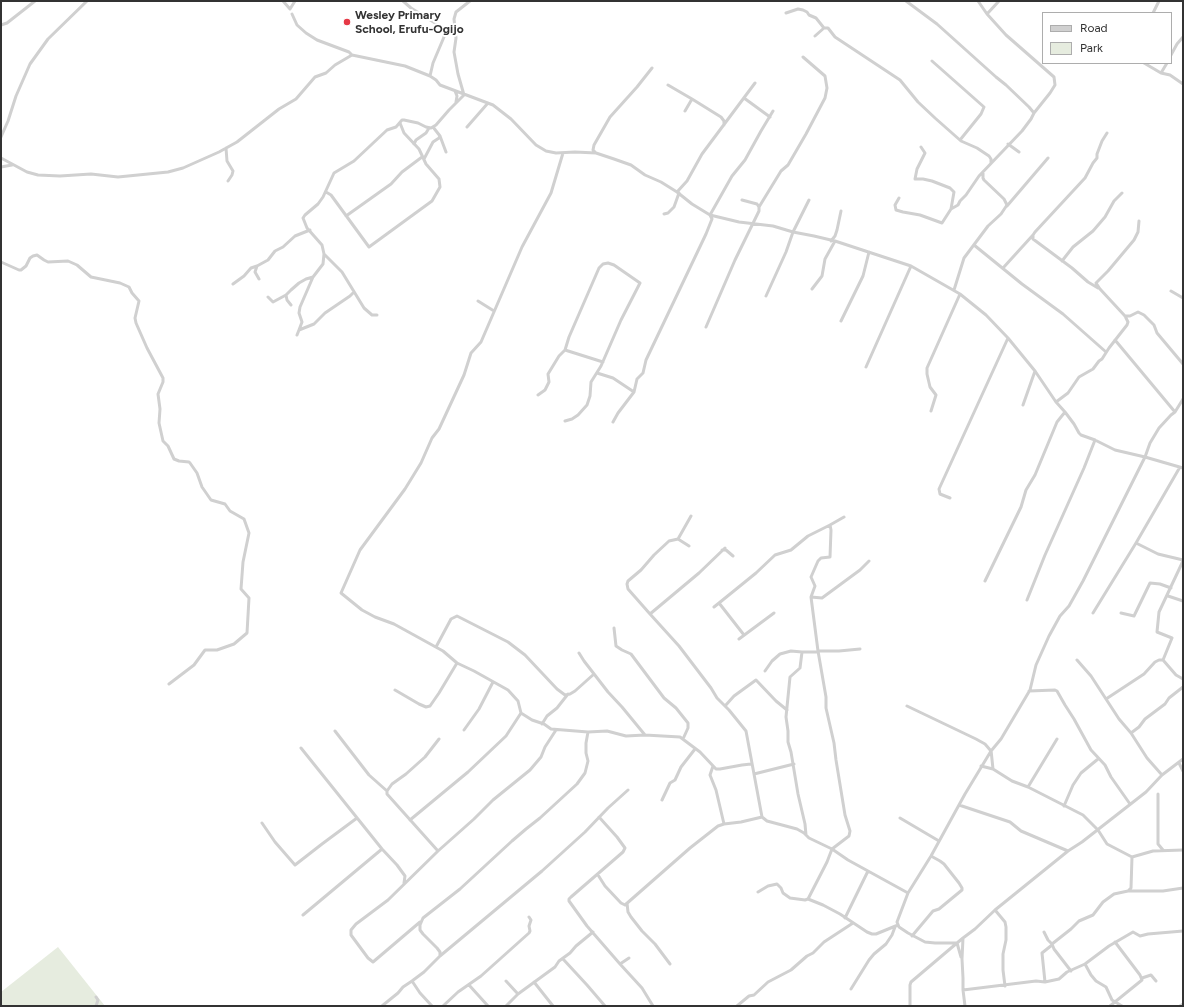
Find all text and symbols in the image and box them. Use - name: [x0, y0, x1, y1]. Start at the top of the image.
- place label: Wesley Primary School, Erufu-Ogijo: [355, 8, 464, 36]
- legend: [1042, 12, 1172, 64]
- marker: Wesley Primary School, Erufu-Ogijo: [342, 17, 352, 27]
- text: Road: [1080, 21, 1108, 35]
- text: Park: [1080, 41, 1103, 55]

